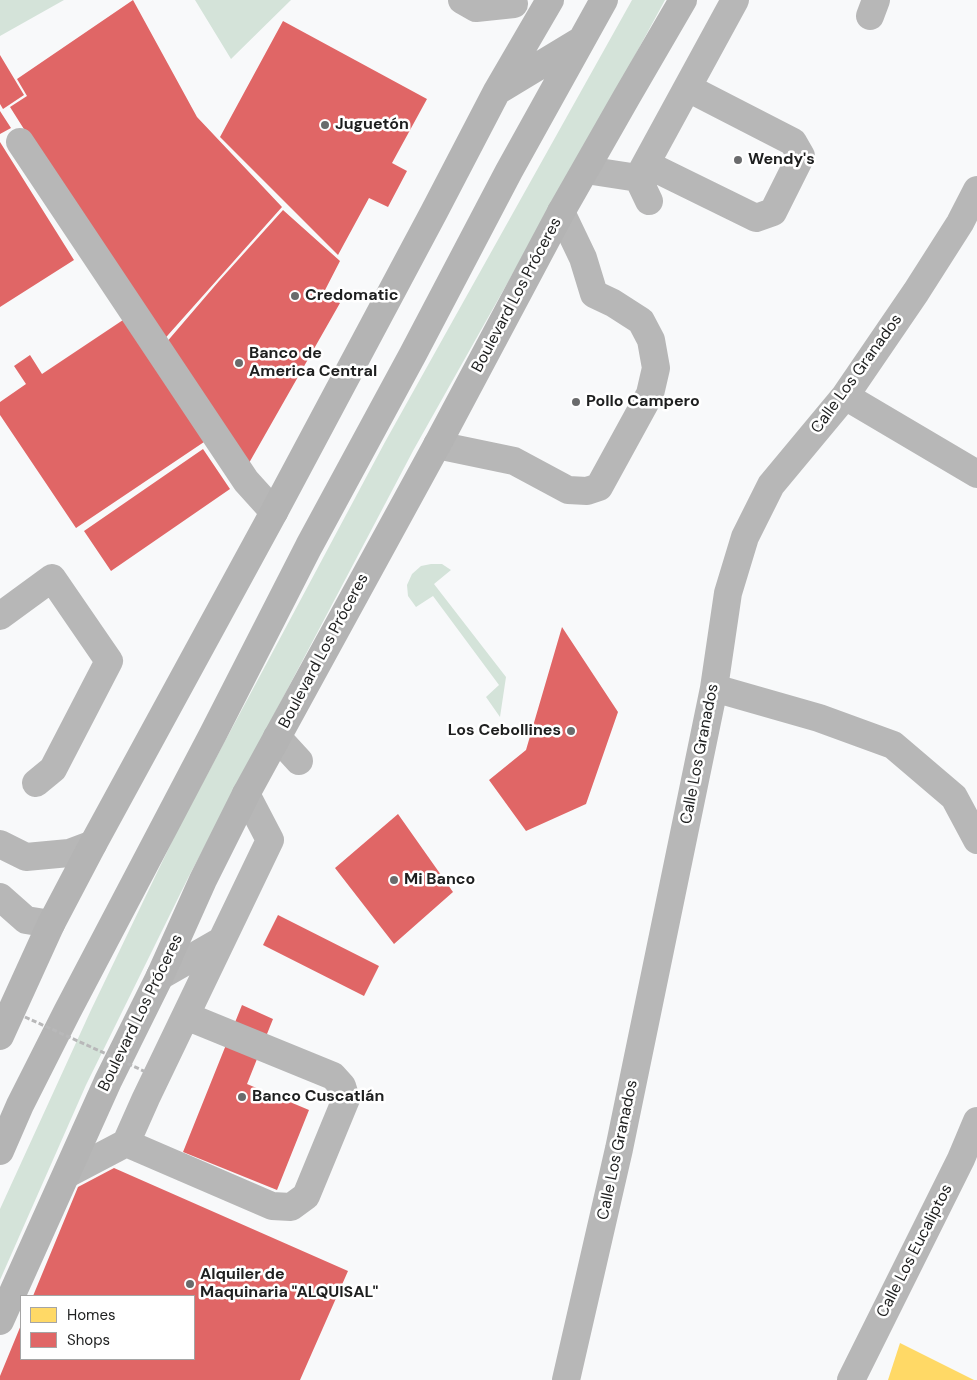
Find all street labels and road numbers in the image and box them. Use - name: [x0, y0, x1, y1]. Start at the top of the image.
- street label: Boulevard Los Próceres: [468, 214, 566, 376]
- street label: Calle Los Granados: [807, 311, 907, 437]
- street label: Boulevard Los Próceres: [275, 570, 373, 732]
- street label: Calle Los Granados: [677, 682, 723, 826]
- street label: Boulevard Los Próceres: [95, 931, 187, 1095]
- street label: Calle Los Granados: [594, 1078, 642, 1222]
- street label: Calle Los Eucaliptos: [873, 1181, 957, 1321]

